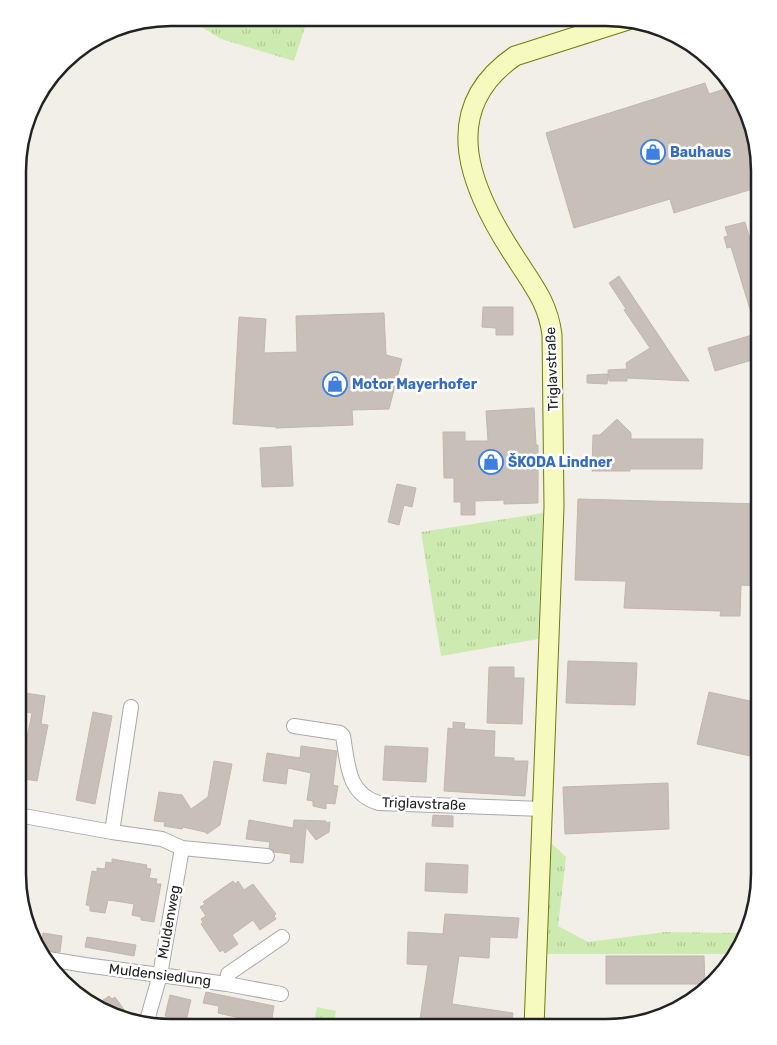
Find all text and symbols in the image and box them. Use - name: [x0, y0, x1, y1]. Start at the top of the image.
- shop icon: Bauhaus: [640, 139, 666, 165]
- place label: Bauhaus: [670, 144, 731, 161]
- street label: Triglavstraße: [542, 326, 562, 411]
- shop icon: Motor Mayerhofer: [322, 371, 348, 397]
- place label: Motor Mayerhofer: [352, 376, 478, 393]
- shop icon: ŠKODA Lindner: [478, 449, 504, 475]
- place label: ŠKODA Lindner: [508, 453, 613, 471]
- street label: Triglavstraße: [382, 794, 467, 814]
- street label: Muldenweg: [154, 884, 184, 960]
- street label: Muldensiedlung: [108, 960, 212, 990]

